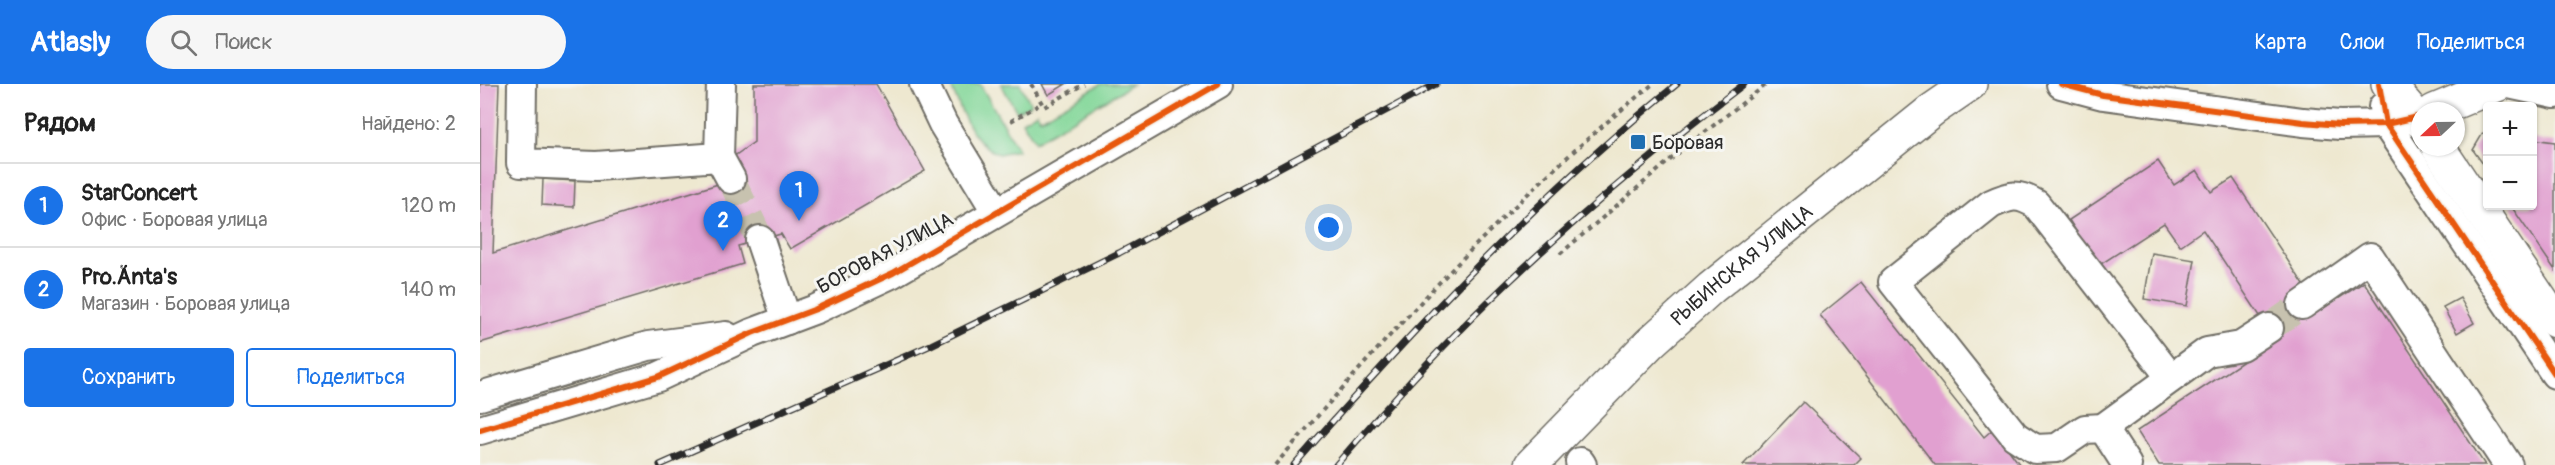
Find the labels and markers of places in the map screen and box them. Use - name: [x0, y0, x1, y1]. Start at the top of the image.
- place label: Боровая: [1652, 130, 1723, 155]
- marker: Боровая: [1629, 133, 1647, 151]
- pin: 1: [780, 172, 818, 221]
- pin: 2: [704, 202, 742, 251]

